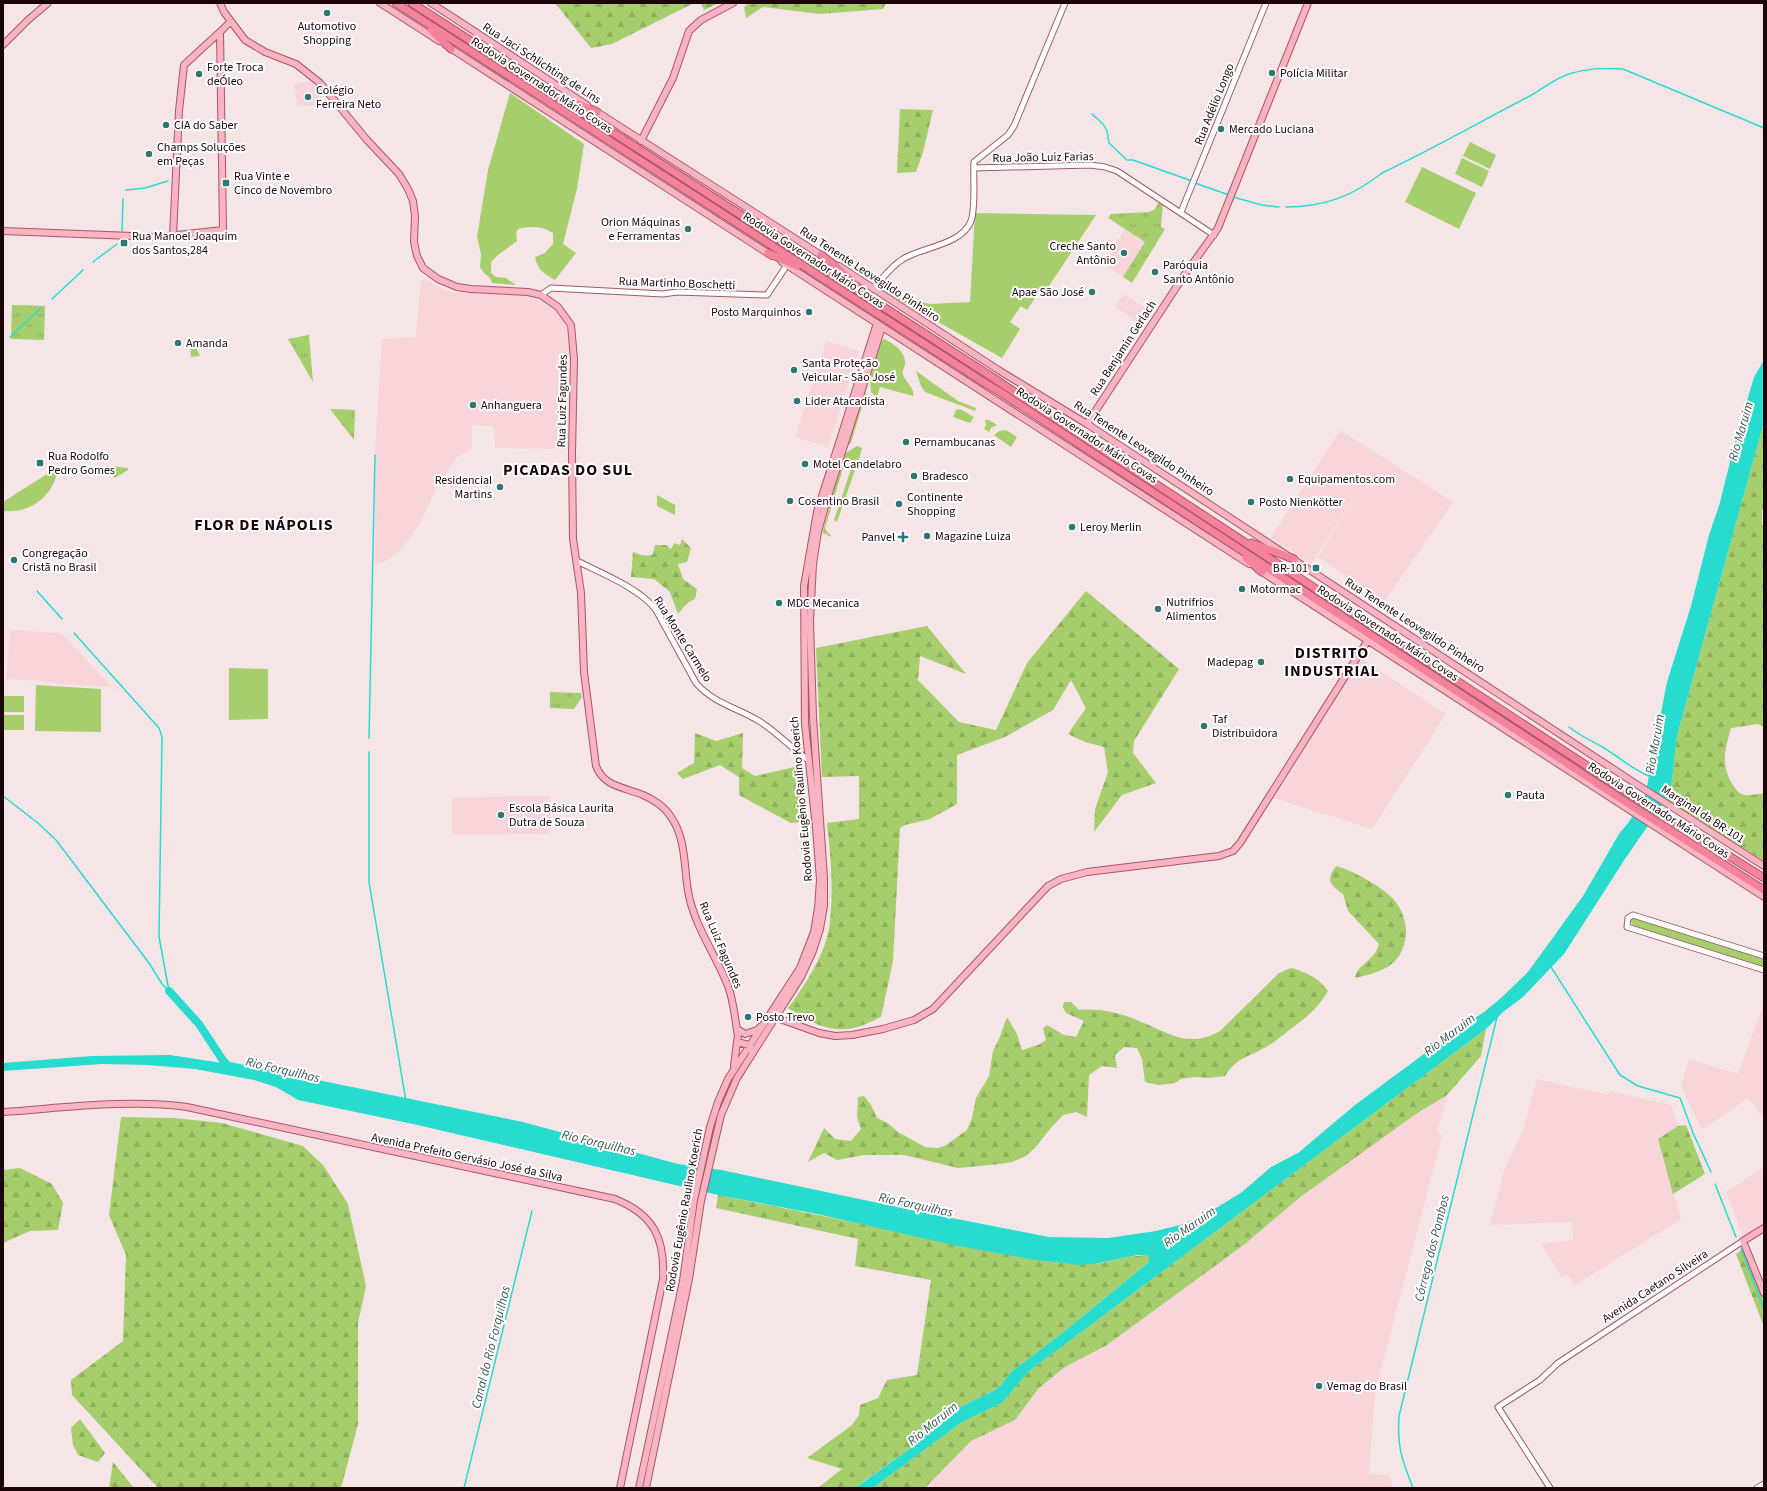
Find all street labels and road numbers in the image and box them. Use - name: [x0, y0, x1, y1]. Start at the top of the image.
- street label: Rua Jaci Schlichting de Lins: [479, 19, 604, 108]
- street label: Rodovia Governador Mário Covas: [468, 33, 616, 138]
- street label: Rua Adélio Longo: [1190, 61, 1239, 148]
- street label: Rua João Luiz Farias: [992, 148, 1094, 167]
- street label: Rodovia Governador Mário Covas: [740, 208, 888, 313]
- street label: Rua Tenente Leovegildo Pinheiro: [796, 223, 943, 326]
- street label: Rua Martinho Boschetti: [618, 273, 736, 294]
- street label: Rua Benjamin Gerlach: [1086, 297, 1161, 399]
- street label: Rua Luiz Fagundes: [553, 354, 572, 448]
- street label: Rodovia Governador Mário Covas: [1013, 383, 1161, 488]
- street label: Rua Tenente Leovegildo Pinheiro: [1070, 397, 1217, 500]
- street label: Rua Tenente Leovegildo Pinheiro: [1341, 574, 1488, 677]
- street label: Rodovia Governador Mário Covas: [1314, 581, 1462, 686]
- street label: Rua Monte Carmelo: [649, 593, 716, 685]
- street label: Rodovia Eugênio Raulino Koerich: [786, 716, 817, 882]
- street label: Rodovia Governador Mário Covas: [1585, 758, 1733, 863]
- street label: Marginal da BR-101: [1658, 781, 1748, 848]
- street label: Rua Luiz Fagundes: [695, 899, 747, 991]
- street label: Rodovia Eugênio Raulino Koerich: [662, 1127, 707, 1293]
- street label: Avenida Prefeito Gervásio José da Silva: [370, 1129, 564, 1186]
- street label: Avenida Caetano Silveira: [1599, 1246, 1712, 1327]

